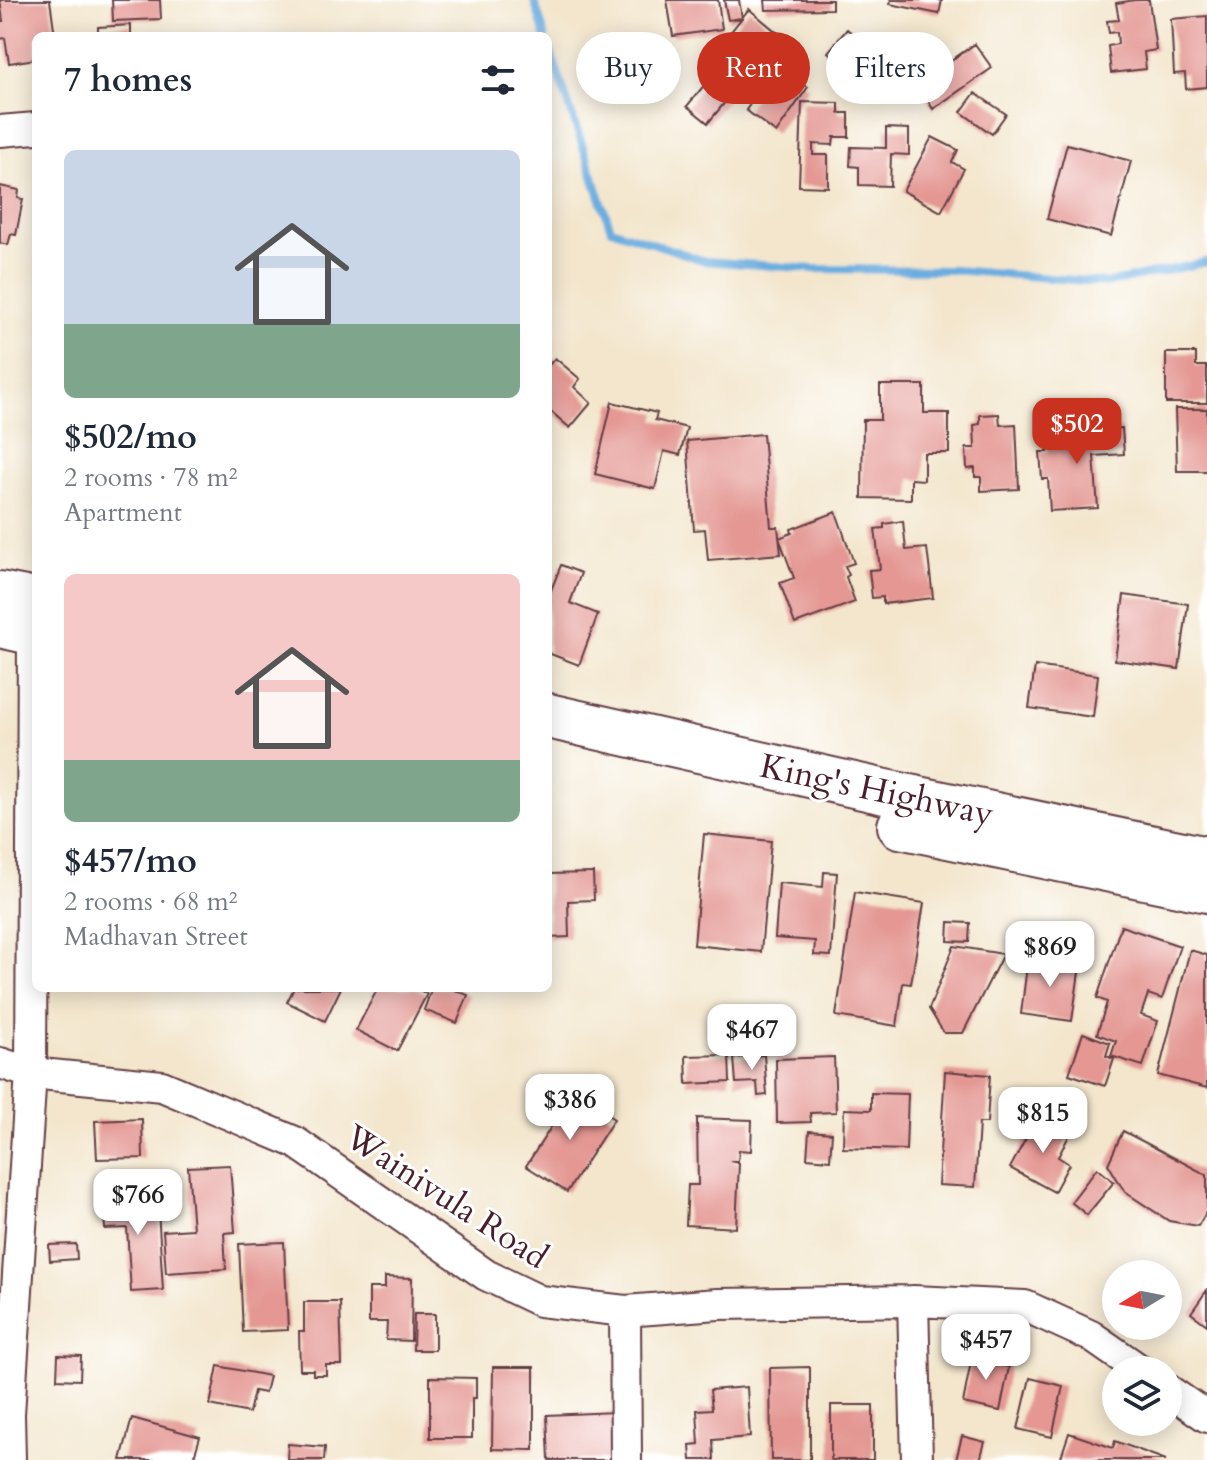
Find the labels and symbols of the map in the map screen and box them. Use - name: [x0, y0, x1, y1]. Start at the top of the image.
- pin: $502: [1030, 398, 1124, 466]
- street label: King's Highway: [756, 743, 998, 837]
- pin: $869: [1003, 921, 1097, 989]
- pin: $467: [705, 1004, 799, 1072]
- pin: $386: [523, 1074, 617, 1142]
- pin: $815: [996, 1087, 1090, 1155]
- street label: Wainivula Road: [335, 1113, 557, 1280]
- pin: $766: [91, 1169, 185, 1237]
- north arrow: [1102, 1260, 1182, 1340]
- pin: $457: [939, 1314, 1033, 1382]

